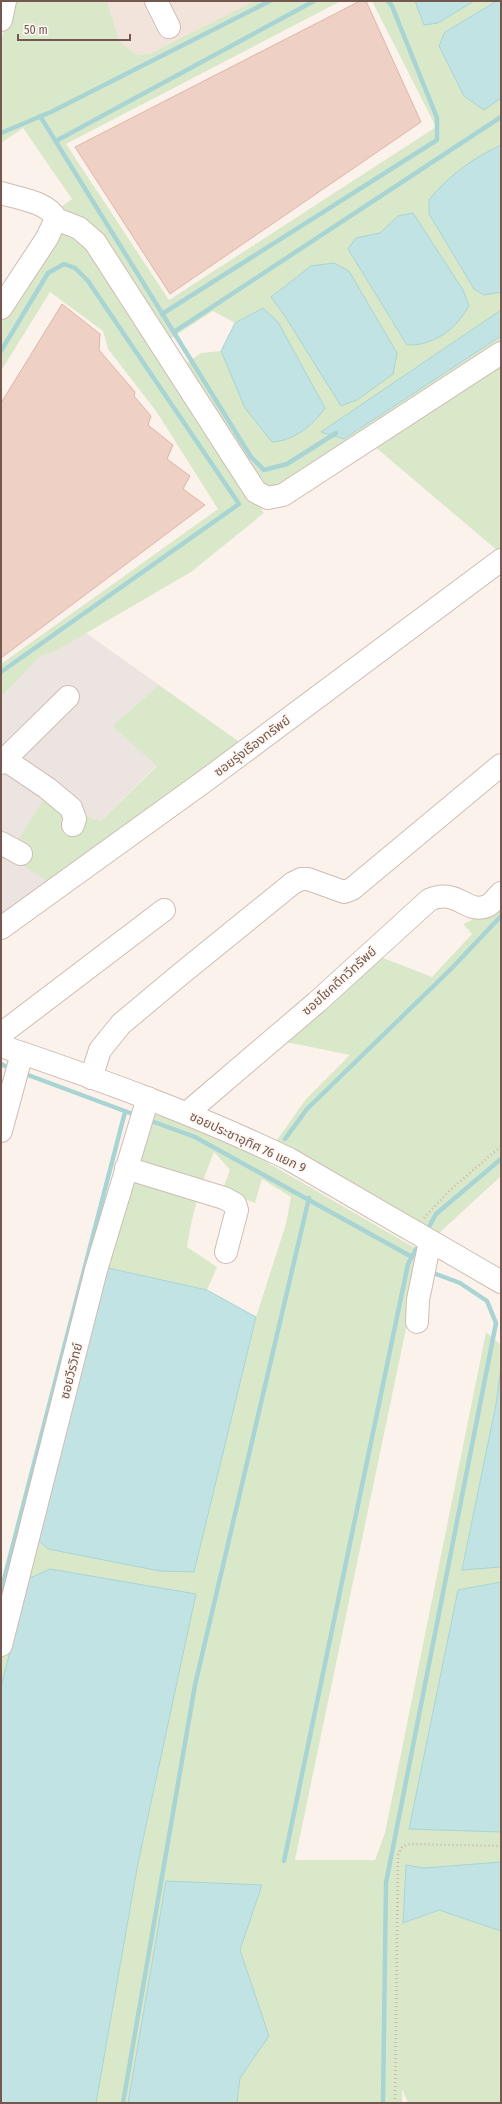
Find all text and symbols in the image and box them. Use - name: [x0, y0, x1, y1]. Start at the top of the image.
- scale bar: [18, 16, 130, 42]
- text: 50 m: [24, 23, 48, 37]
- street label: ซอยรุ่งเรืองทรัพย์: [211, 712, 293, 779]
- street label: ซอยโชคดีทวีทรัพย์: [299, 944, 379, 1018]
- street label: ซอยประชาอุทิศ 76 แยก 9: [188, 1108, 308, 1176]
- street label: ซอยวีรวิทย์: [57, 1341, 85, 1401]

